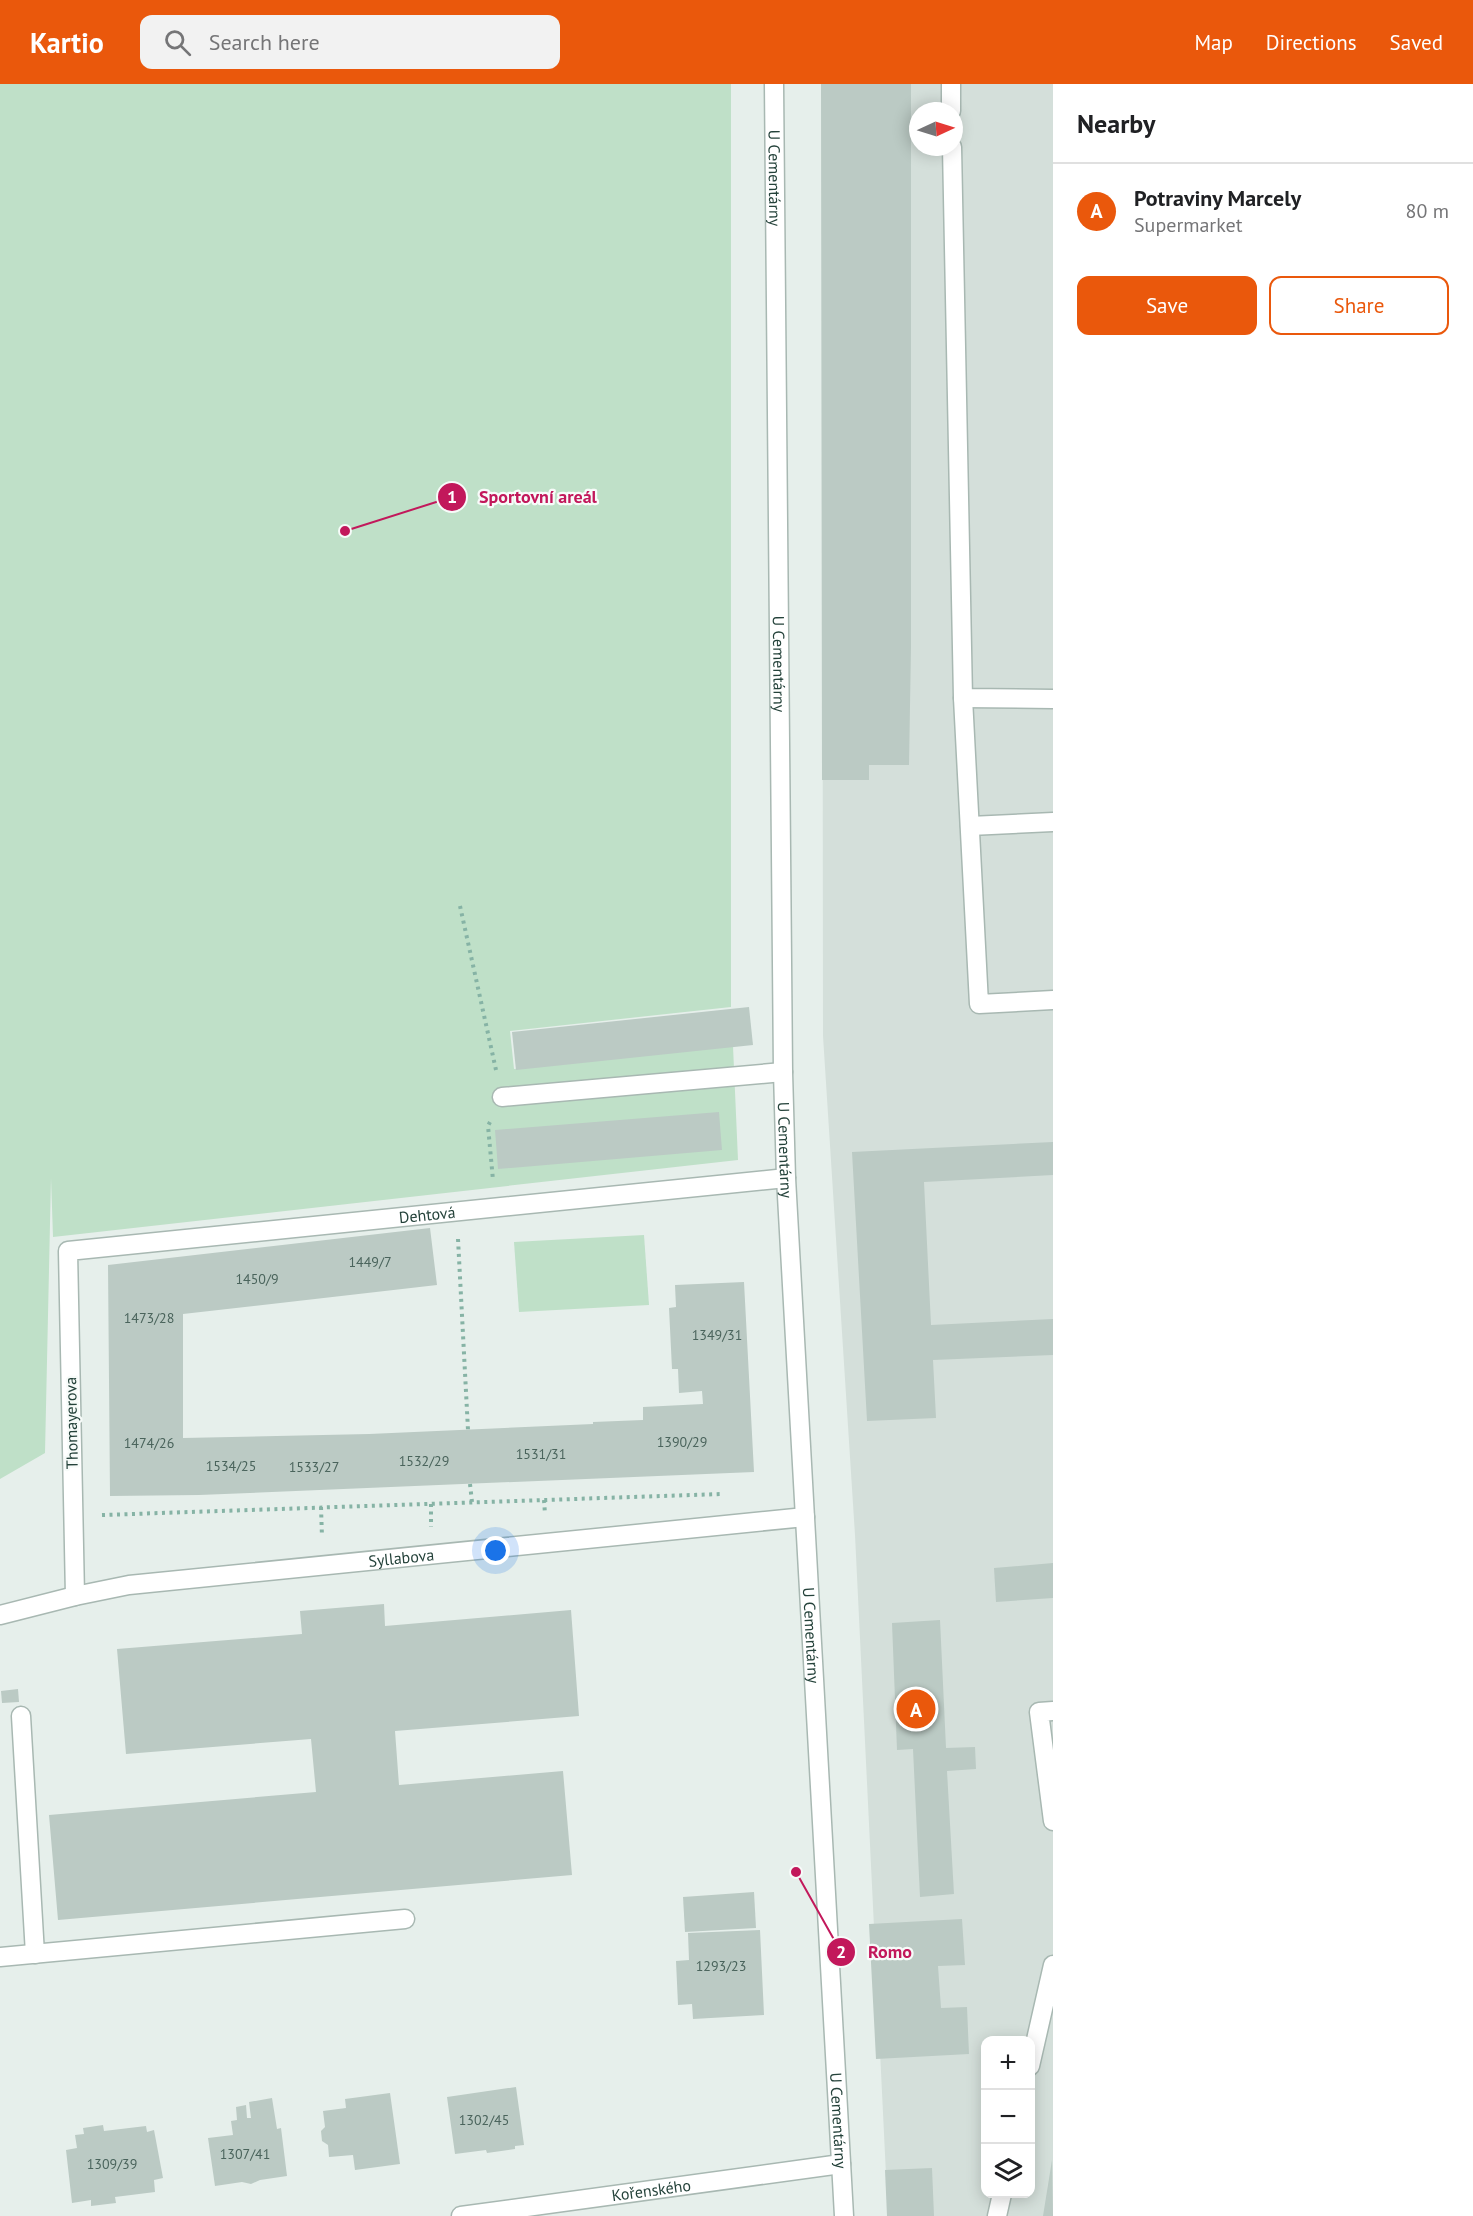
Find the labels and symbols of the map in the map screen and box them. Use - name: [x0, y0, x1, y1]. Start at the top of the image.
- north arrow: [909, 102, 963, 156]
- street label: U Cementárny: [764, 130, 785, 227]
- callout: Sportovní areál: [437, 479, 609, 515]
- text: 1: [447, 485, 457, 508]
- text: Sportovní areál: [479, 485, 598, 508]
- street label: U Cementárny: [769, 616, 790, 713]
- street label: U Cementárny: [774, 1101, 797, 1199]
- street label: Dehtová: [398, 1202, 456, 1227]
- house number: 1449/7: [348, 1253, 392, 1271]
- house number: 1450/9: [235, 1270, 279, 1288]
- house number: 1473/28: [124, 1309, 174, 1327]
- house number: 1349/31: [692, 1326, 742, 1344]
- street label: Thomayerova: [60, 1377, 82, 1469]
- house number: 1390/29: [657, 1433, 707, 1451]
- house number: 1474/26: [124, 1434, 174, 1452]
- house number: 1531/31: [516, 1445, 566, 1463]
- house number: 1532/29: [399, 1452, 449, 1470]
- house number: 1534/25: [206, 1457, 256, 1475]
- house number: 1533/27: [289, 1458, 339, 1476]
- your location: [481, 1536, 510, 1565]
- street label: Syllabova: [367, 1544, 435, 1571]
- street label: U Cementárny: [799, 1587, 824, 1684]
- pin: A: [896, 1686, 936, 1732]
- callout: Romo: [826, 1934, 924, 1970]
- text: 2: [836, 1940, 846, 1963]
- text: Romo: [868, 1940, 912, 1963]
- house number: 1293/23: [696, 1957, 746, 1975]
- street label: U Cementárny: [826, 2072, 851, 2170]
- house number: 1302/45: [459, 2111, 509, 2129]
- house number: 1307/41: [220, 2145, 270, 2163]
- house number: 1309/39: [87, 2155, 137, 2173]
- street label: Kořenského: [610, 2175, 692, 2205]

